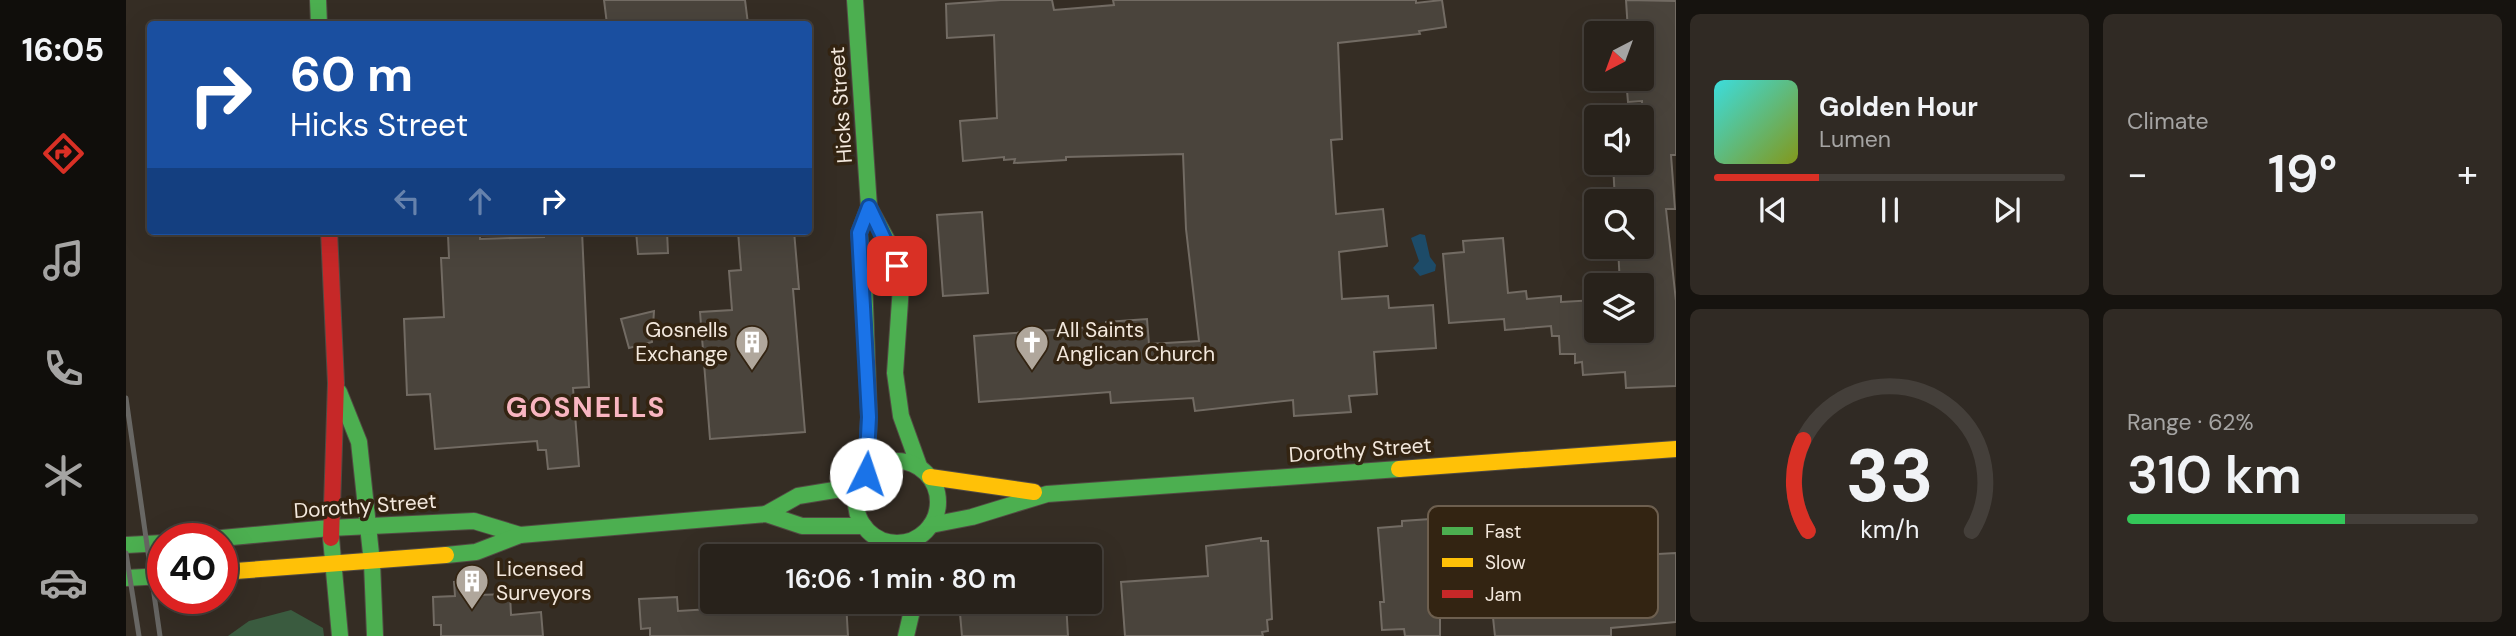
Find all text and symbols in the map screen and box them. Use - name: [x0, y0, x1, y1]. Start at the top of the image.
- north arrow: [1584, 21, 1654, 91]
- map controls: [1584, 21, 1654, 343]
- text: 16:05: [22, 29, 104, 71]
- text: 60 m: [290, 42, 413, 106]
- street label: Hicks Street: [823, 46, 859, 164]
- icon: right: [175, 49, 266, 140]
- text: Golden Hour: [1819, 90, 1978, 124]
- text: Hicks Street: [290, 104, 468, 146]
- button: sound: [1584, 105, 1654, 175]
- text: Climate: [2127, 106, 2209, 136]
- text: Lumen: [1819, 124, 1891, 154]
- icon: directions: [39, 129, 88, 178]
- text: 19°: [2268, 140, 2337, 208]
- text: −: [2127, 149, 2148, 199]
- text: +: [2457, 149, 2478, 199]
- icon: left: [388, 182, 426, 220]
- icon: ahead: [461, 182, 499, 220]
- icon: right: [534, 182, 572, 220]
- button: search: [1584, 189, 1654, 259]
- icon: previous: [1754, 191, 1792, 229]
- icon: pause: [1871, 191, 1909, 229]
- icon: next: [1988, 191, 2026, 229]
- icon: music: [39, 236, 88, 285]
- pin: [867, 236, 927, 296]
- icon: arrive: [878, 247, 916, 285]
- button: layers: [1584, 273, 1654, 343]
- place label: Gosnells Exchange: [635, 316, 728, 368]
- place label: All Saints Anglican Church: [1056, 316, 1215, 368]
- building icon: Gosnells Exchange: [733, 323, 771, 372]
- church icon: All Saints Anglican Church: [1013, 323, 1051, 372]
- icon: phone: [39, 344, 88, 393]
- district label: GOSNELLS: [506, 389, 666, 426]
- text: Range · 62%: [2127, 407, 2253, 437]
- text: 33: [1846, 430, 1933, 525]
- street label: Dorothy Street: [1288, 431, 1432, 469]
- position arrow: [829, 437, 903, 511]
- text: 310 km: [2127, 441, 2302, 509]
- icon: climate: [39, 451, 88, 500]
- street label: Dorothy Street: [293, 487, 437, 525]
- legend: [1428, 506, 1658, 618]
- text: km/h: [1860, 513, 1919, 546]
- text: Fast: [1485, 519, 1521, 544]
- speed limit sign: 40: [147, 523, 238, 614]
- text: Slow: [1485, 550, 1526, 575]
- place label: Licensed Surveyors: [496, 555, 592, 607]
- icon: car: [39, 558, 88, 607]
- building icon: Licensed Surveyors: [453, 562, 491, 611]
- text: 16:06 · 1 min · 80 m: [786, 562, 1016, 596]
- text: Jam: [1485, 582, 1522, 607]

